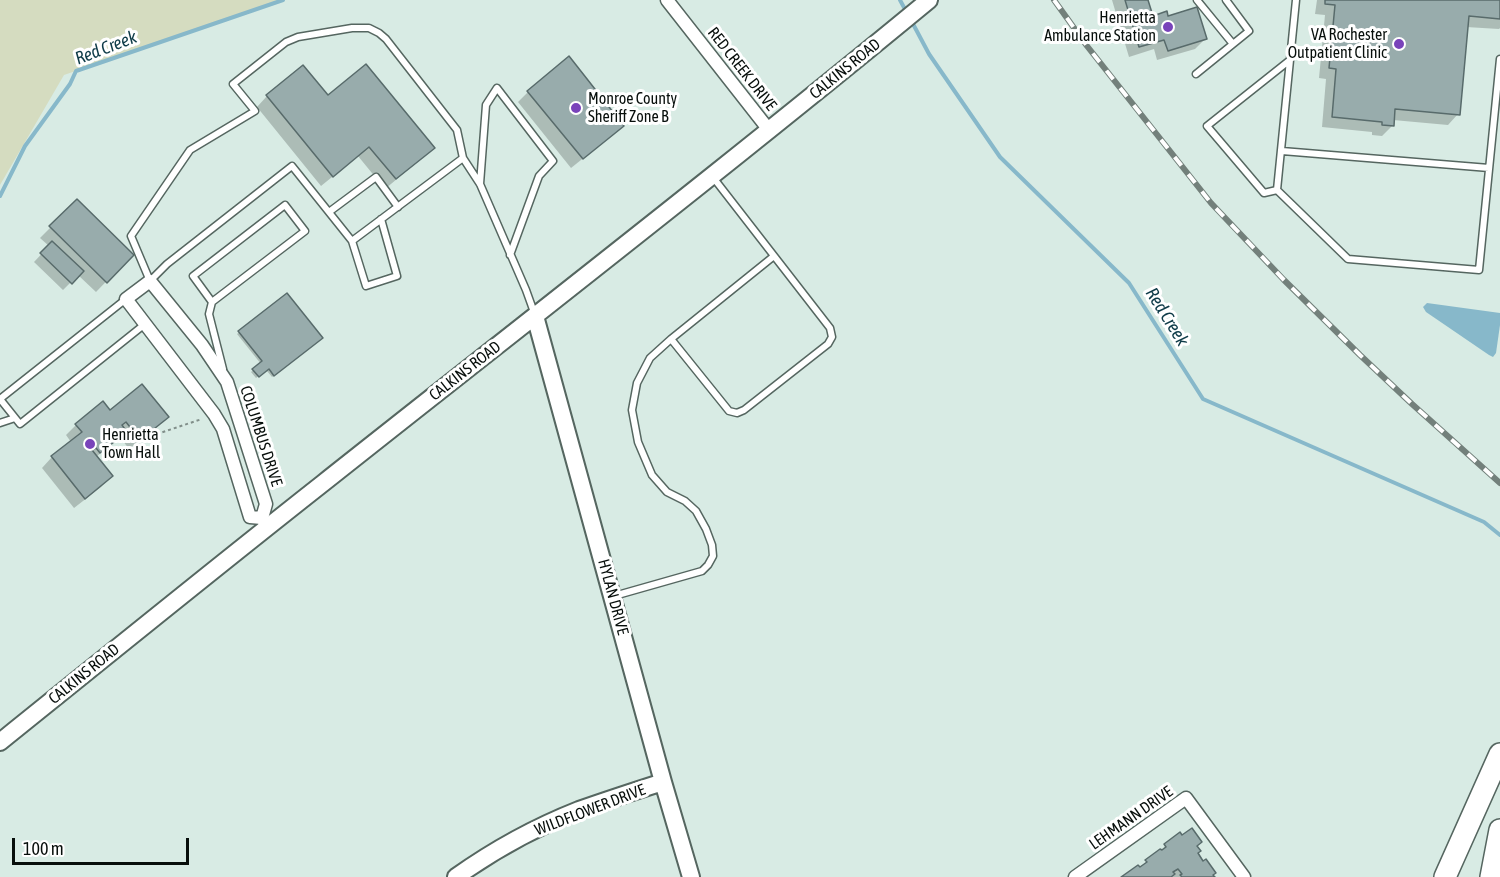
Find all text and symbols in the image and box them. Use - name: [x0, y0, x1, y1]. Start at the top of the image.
- place label: Henrietta Ambulance Station: [1044, 8, 1156, 46]
- marker: Henrietta Ambulance Station: [1161, 20, 1175, 34]
- street label: RED CREEK DRIVE: [703, 23, 781, 115]
- place label: VA Rochester Outpatient Clinic: [1288, 25, 1387, 63]
- water label: Red Creek: [72, 26, 140, 70]
- street label: CALKINS ROAD: [806, 35, 884, 103]
- marker: VA Rochester Outpatient Clinic: [1392, 37, 1406, 51]
- place label: Monroe County Sheriff Zone B: [588, 89, 677, 127]
- marker: Monroe County Sheriff Zone B: [569, 101, 583, 115]
- water label: Red Creek: [1141, 284, 1193, 350]
- street label: CALKINS ROAD: [425, 337, 505, 405]
- street label: COLUMBUS DRIVE: [236, 383, 286, 489]
- place label: Henrietta Town Hall: [102, 425, 160, 463]
- marker: Henrietta Town Hall: [83, 437, 97, 451]
- street label: HYLAN DRIVE: [594, 557, 632, 637]
- street label: CALKINS ROAD: [45, 640, 123, 708]
- street label: WILDFLOWER DRIVE: [532, 780, 648, 840]
- street label: LEHMANN DRIVE: [1086, 782, 1176, 854]
- scale bar: [15, 826, 192, 864]
- text: 100 m: [23, 838, 64, 859]

